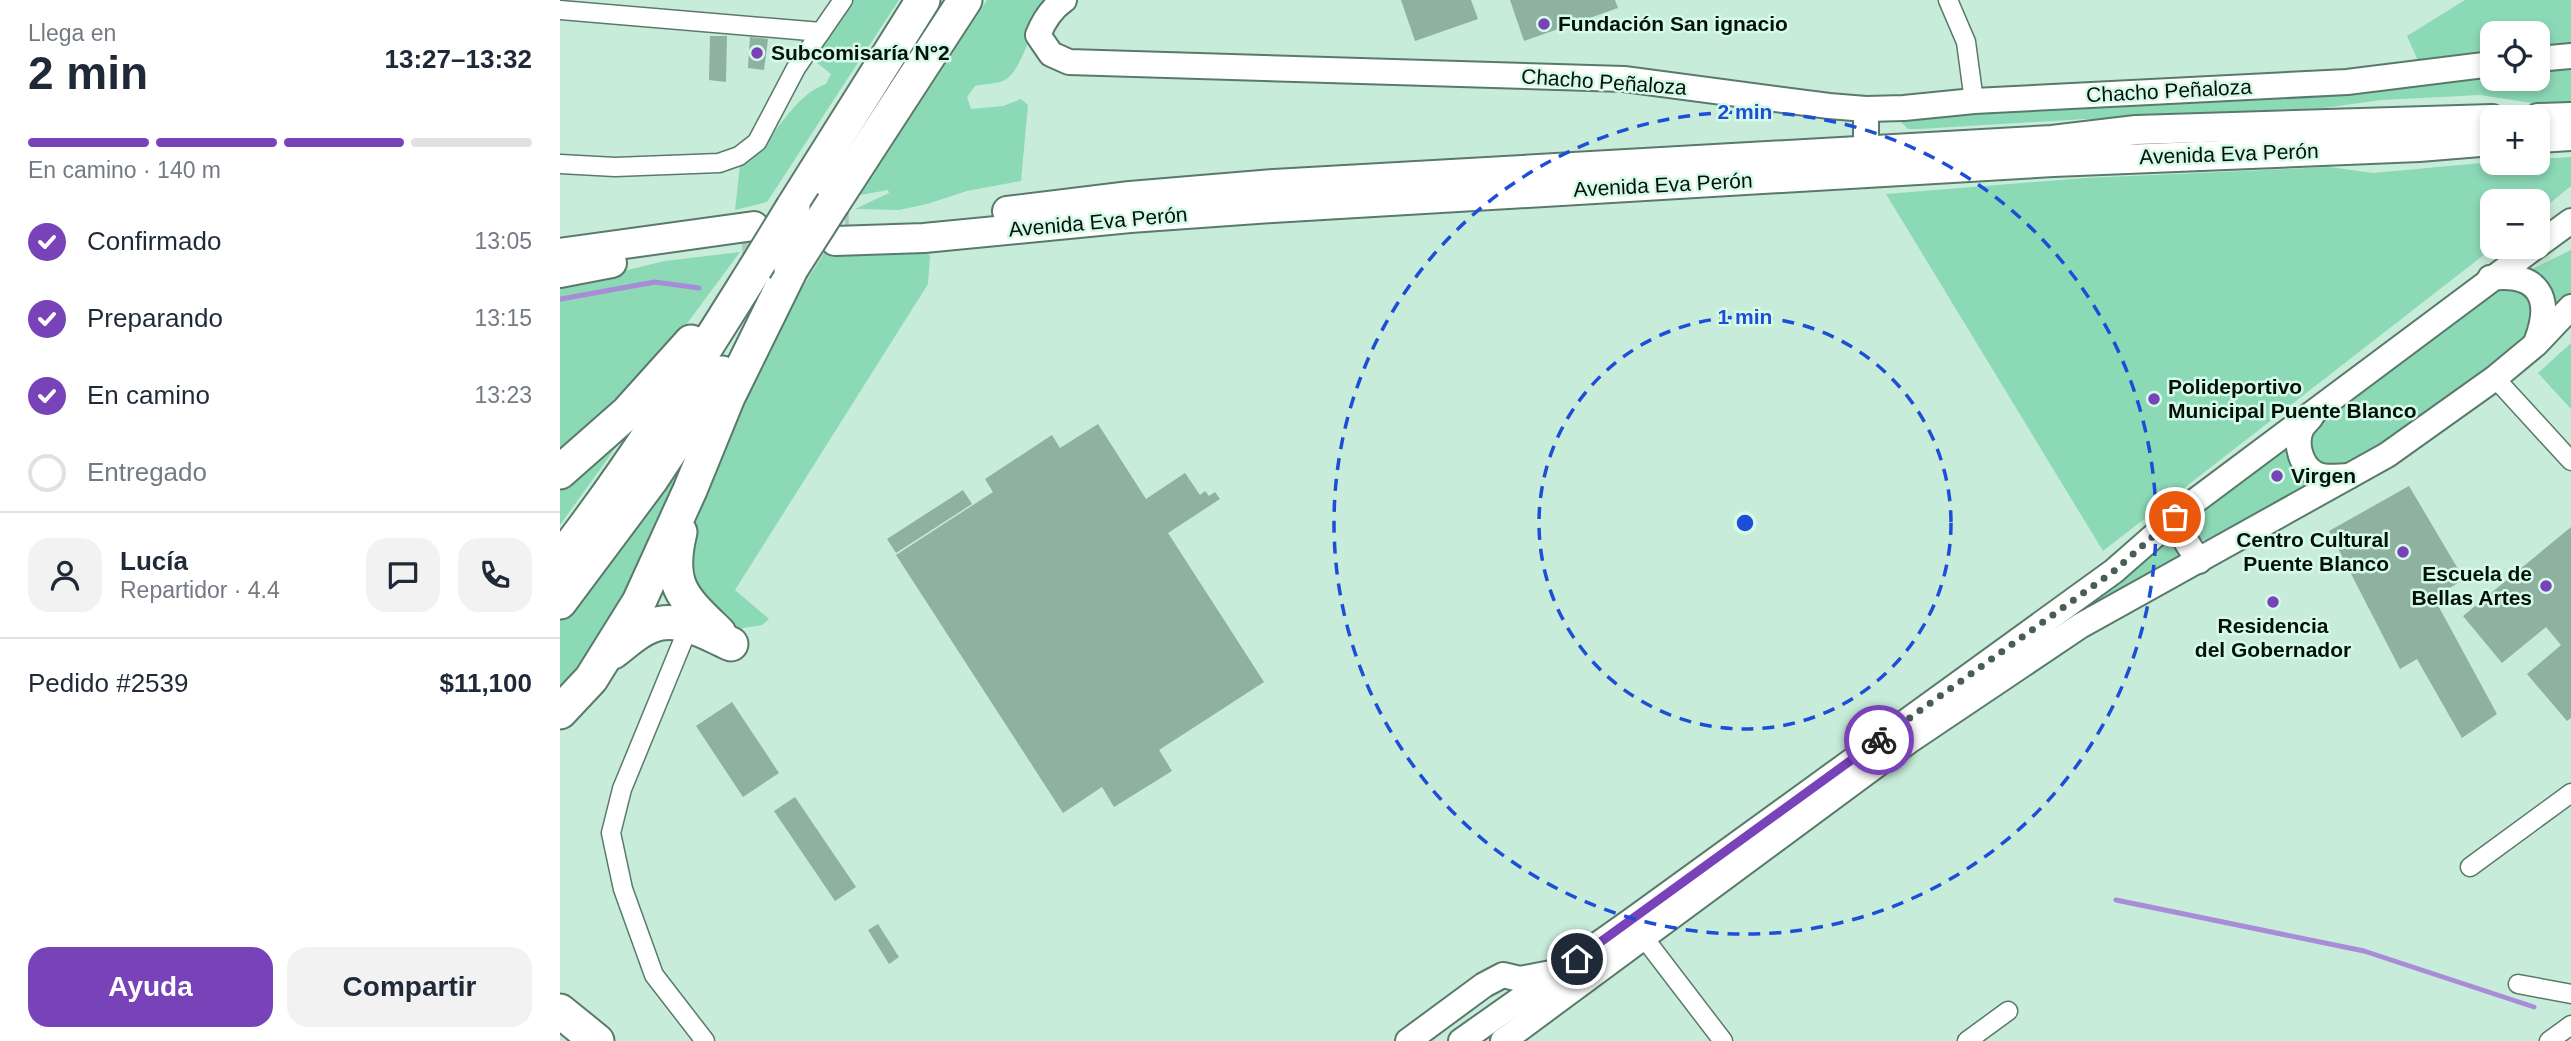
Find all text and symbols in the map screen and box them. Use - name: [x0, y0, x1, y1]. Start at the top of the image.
- place label: Fundación San ignacio: [1558, 12, 1788, 35]
- marker: Fundación San ignacio: [1536, 16, 1552, 32]
- text: Llega en: [28, 20, 116, 46]
- map controls: [2480, 21, 2550, 259]
- button: locate: [2480, 21, 2550, 91]
- place label: Subcomisaría N°2: [771, 41, 950, 64]
- text: 13:27–13:32: [385, 44, 532, 74]
- marker: Subcomisaría N°2: [749, 45, 765, 61]
- text: 2 min: [28, 47, 148, 99]
- street label: Chacho Peñaloza: [1521, 64, 1688, 99]
- street label: Chacho Peñaloza: [2086, 75, 2253, 106]
- text: 2 min: [1718, 100, 1772, 123]
- button: +: [2480, 105, 2550, 175]
- street label: Avenida Eva Perón: [2139, 139, 2319, 168]
- text: En camino · 140 m: [28, 157, 221, 183]
- street label: Avenida Eva Perón: [1573, 168, 1753, 201]
- button: −: [2480, 189, 2550, 259]
- street label: Avenida Eva Perón: [1008, 202, 1188, 241]
- icon: check: [28, 223, 66, 261]
- text: Confirmado: [87, 226, 221, 256]
- text: 13:05: [474, 228, 532, 254]
- icon: check: [28, 300, 66, 338]
- text: Preparando: [87, 303, 223, 333]
- text: 13:15: [474, 305, 532, 331]
- text: 1 min: [1718, 305, 1772, 328]
- place label: Polideportivo Municipal Puente Blanco: [2168, 375, 2417, 422]
- icon: check: [28, 377, 66, 415]
- text: En camino: [87, 380, 210, 410]
- text: 13:23: [474, 382, 532, 408]
- marker: Polideportivo Municipal Puente Blanco: [2146, 391, 2162, 407]
- text: Entregado: [87, 457, 207, 487]
- place label: Virgen: [2291, 464, 2356, 487]
- marker: Virgen: [2269, 468, 2285, 484]
- pin: [2145, 487, 2205, 547]
- icon: bag: [2156, 498, 2194, 536]
- centre of rings: [1733, 511, 1757, 535]
- place label: Centro Cultural Puente Blanco: [2236, 528, 2389, 575]
- button: person: [28, 538, 102, 612]
- button: chat: [366, 538, 440, 612]
- button: phone: [458, 538, 532, 612]
- marker: Centro Cultural Puente Blanco: [2395, 544, 2411, 560]
- text: Lucía: [120, 546, 188, 576]
- place label: Escuela de Bellas Artes: [2411, 562, 2532, 609]
- text: Repartidor · 4.4: [120, 577, 280, 603]
- marker: Escuela de Bellas Artes: [2538, 578, 2554, 594]
- marker: Residencia del Gobernador: [2265, 594, 2281, 610]
- place label: Residencia del Gobernador: [2195, 614, 2351, 661]
- text: Pedido #2539: [28, 668, 188, 698]
- text: $11,100: [439, 668, 532, 698]
- courier: [1844, 705, 1914, 775]
- icon: bike: [1860, 721, 1898, 759]
- pin: [1547, 929, 1607, 989]
- icon: home: [1558, 940, 1596, 978]
- button: Ayuda: [28, 947, 273, 1027]
- button: Compartir: [287, 947, 532, 1027]

